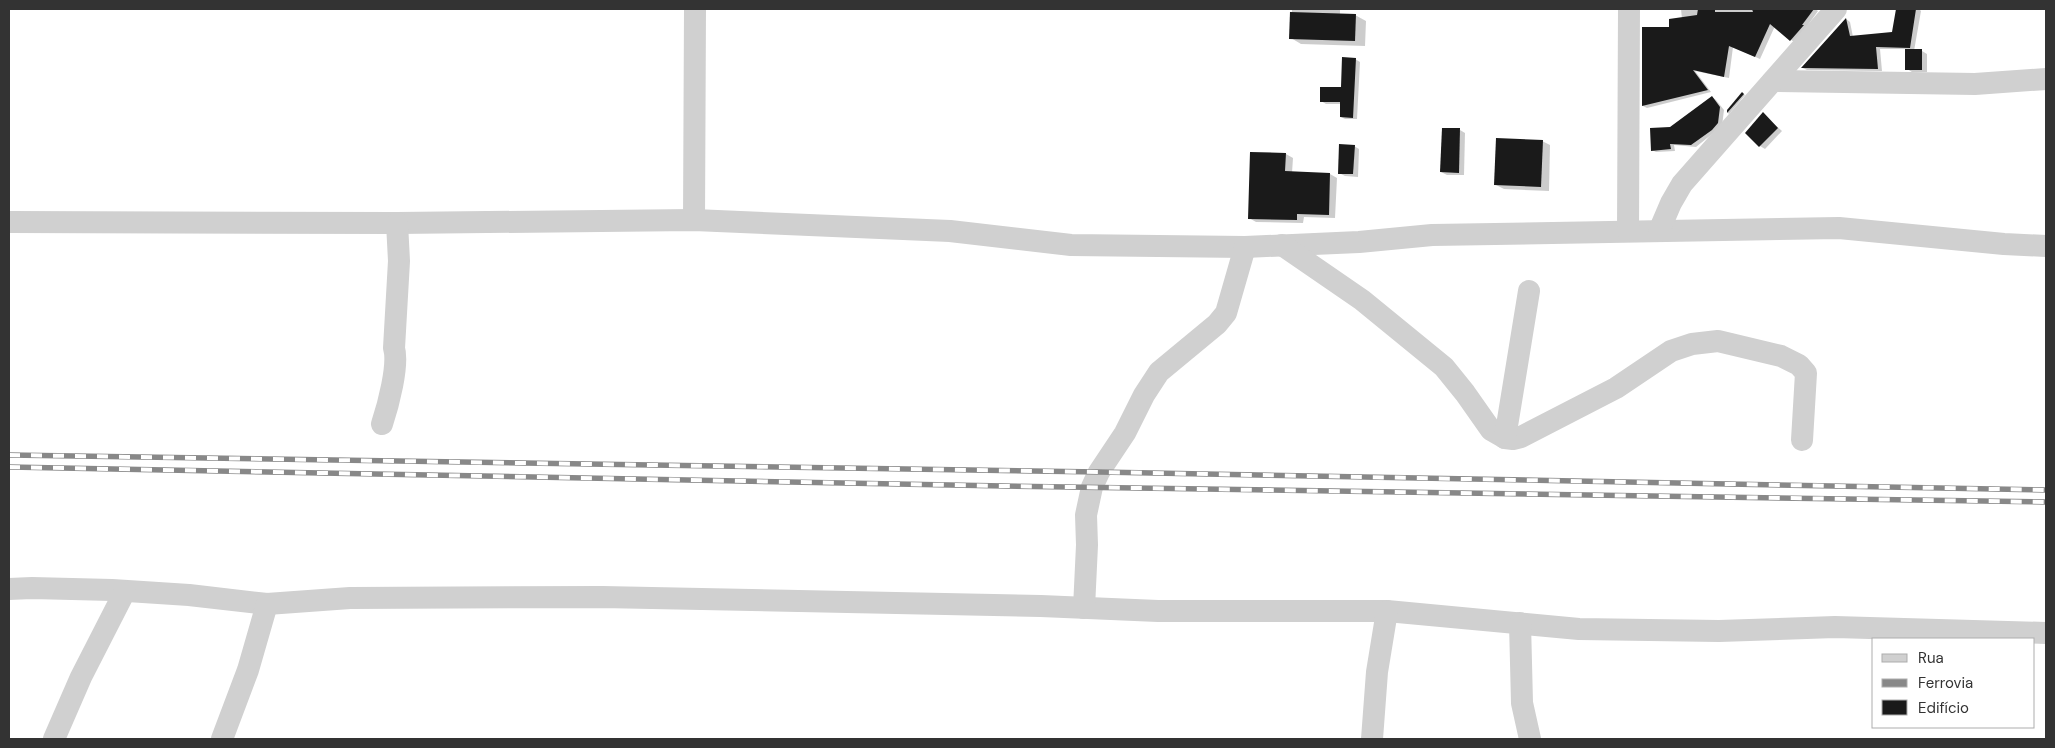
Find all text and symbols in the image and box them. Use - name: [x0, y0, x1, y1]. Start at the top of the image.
- legend: [1872, 638, 2035, 728]
- text: Rua: [1918, 648, 1944, 668]
- text: Ferrovia: [1918, 673, 1973, 693]
- text: Edifício: [1918, 698, 1969, 718]

